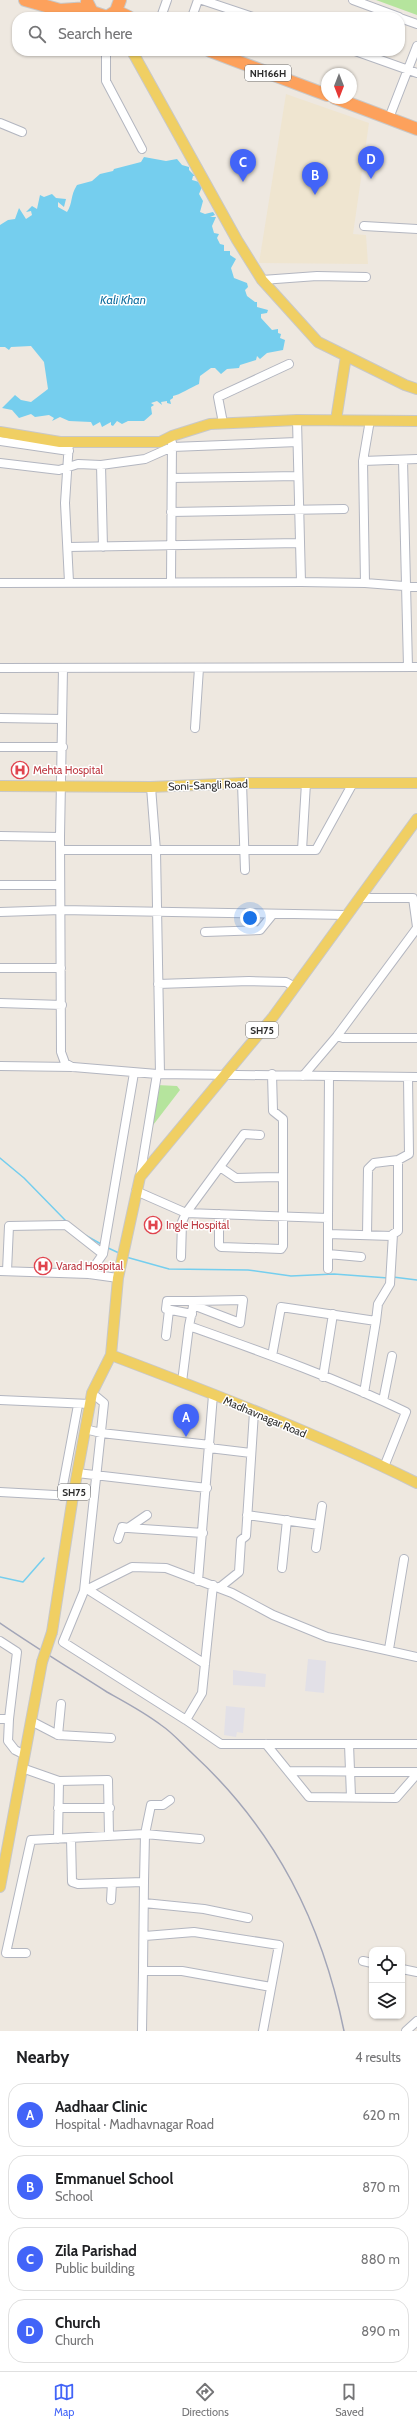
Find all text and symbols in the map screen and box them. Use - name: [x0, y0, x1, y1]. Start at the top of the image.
- search box: [12, 12, 405, 56]
- icon: search: [26, 23, 48, 45]
- text: Search here: [58, 25, 133, 43]
- road number: NH166H: [245, 65, 291, 81]
- north arrow: [321, 68, 357, 104]
- pin: D: [358, 146, 384, 179]
- pin: C: [230, 149, 256, 182]
- pin: B: [302, 162, 328, 195]
- water label: Kali Khan: [100, 292, 146, 307]
- hospital icon: Mehta Hospital: [10, 760, 30, 780]
- place label: Mehta Hospital: [33, 763, 103, 777]
- street label: Soni-Sangli Road: [168, 777, 248, 793]
- your location: [240, 908, 260, 928]
- road number: SH75: [246, 1022, 278, 1038]
- hospital icon: Ingle Hospital: [143, 1215, 163, 1235]
- place label: Ingle Hospital: [166, 1218, 230, 1232]
- hospital icon: Varad Hospital: [33, 1256, 53, 1276]
- place label: Varad Hospital: [56, 1259, 123, 1273]
- street label: Madhavnagar Road: [221, 1393, 309, 1441]
- pin: A: [173, 1404, 199, 1437]
- road number: SH75: [58, 1484, 90, 1500]
- map controls: [369, 1947, 405, 2019]
- button: locate: [369, 1947, 405, 1983]
- button: layers: [369, 1983, 405, 2019]
- text: Nearby: [16, 2047, 69, 2067]
- text: 4 results: [355, 2049, 401, 2065]
- text: Aadhaar Clinic: [55, 2098, 147, 2116]
- text: A: [26, 2107, 34, 2123]
- text: 620 m: [362, 2107, 400, 2123]
- text: Hospital · Madhavnagar Road: [55, 2116, 214, 2132]
- text: Emmanuel School: [55, 2170, 173, 2188]
- text: B: [26, 2179, 34, 2195]
- text: 870 m: [362, 2179, 400, 2195]
- text: School: [55, 2188, 93, 2204]
- text: Zila Parishad: [55, 2242, 137, 2260]
- text: C: [26, 2251, 34, 2267]
- text: 880 m: [361, 2251, 400, 2267]
- text: Public building: [55, 2260, 135, 2276]
- text: Church: [55, 2314, 101, 2332]
- text: D: [25, 2323, 35, 2339]
- text: 890 m: [361, 2323, 400, 2339]
- text: Church: [55, 2332, 94, 2348]
- tab: Map: [53, 2381, 75, 2419]
- tab: Directions: [182, 2381, 229, 2419]
- tab: Saved: [335, 2381, 364, 2419]

